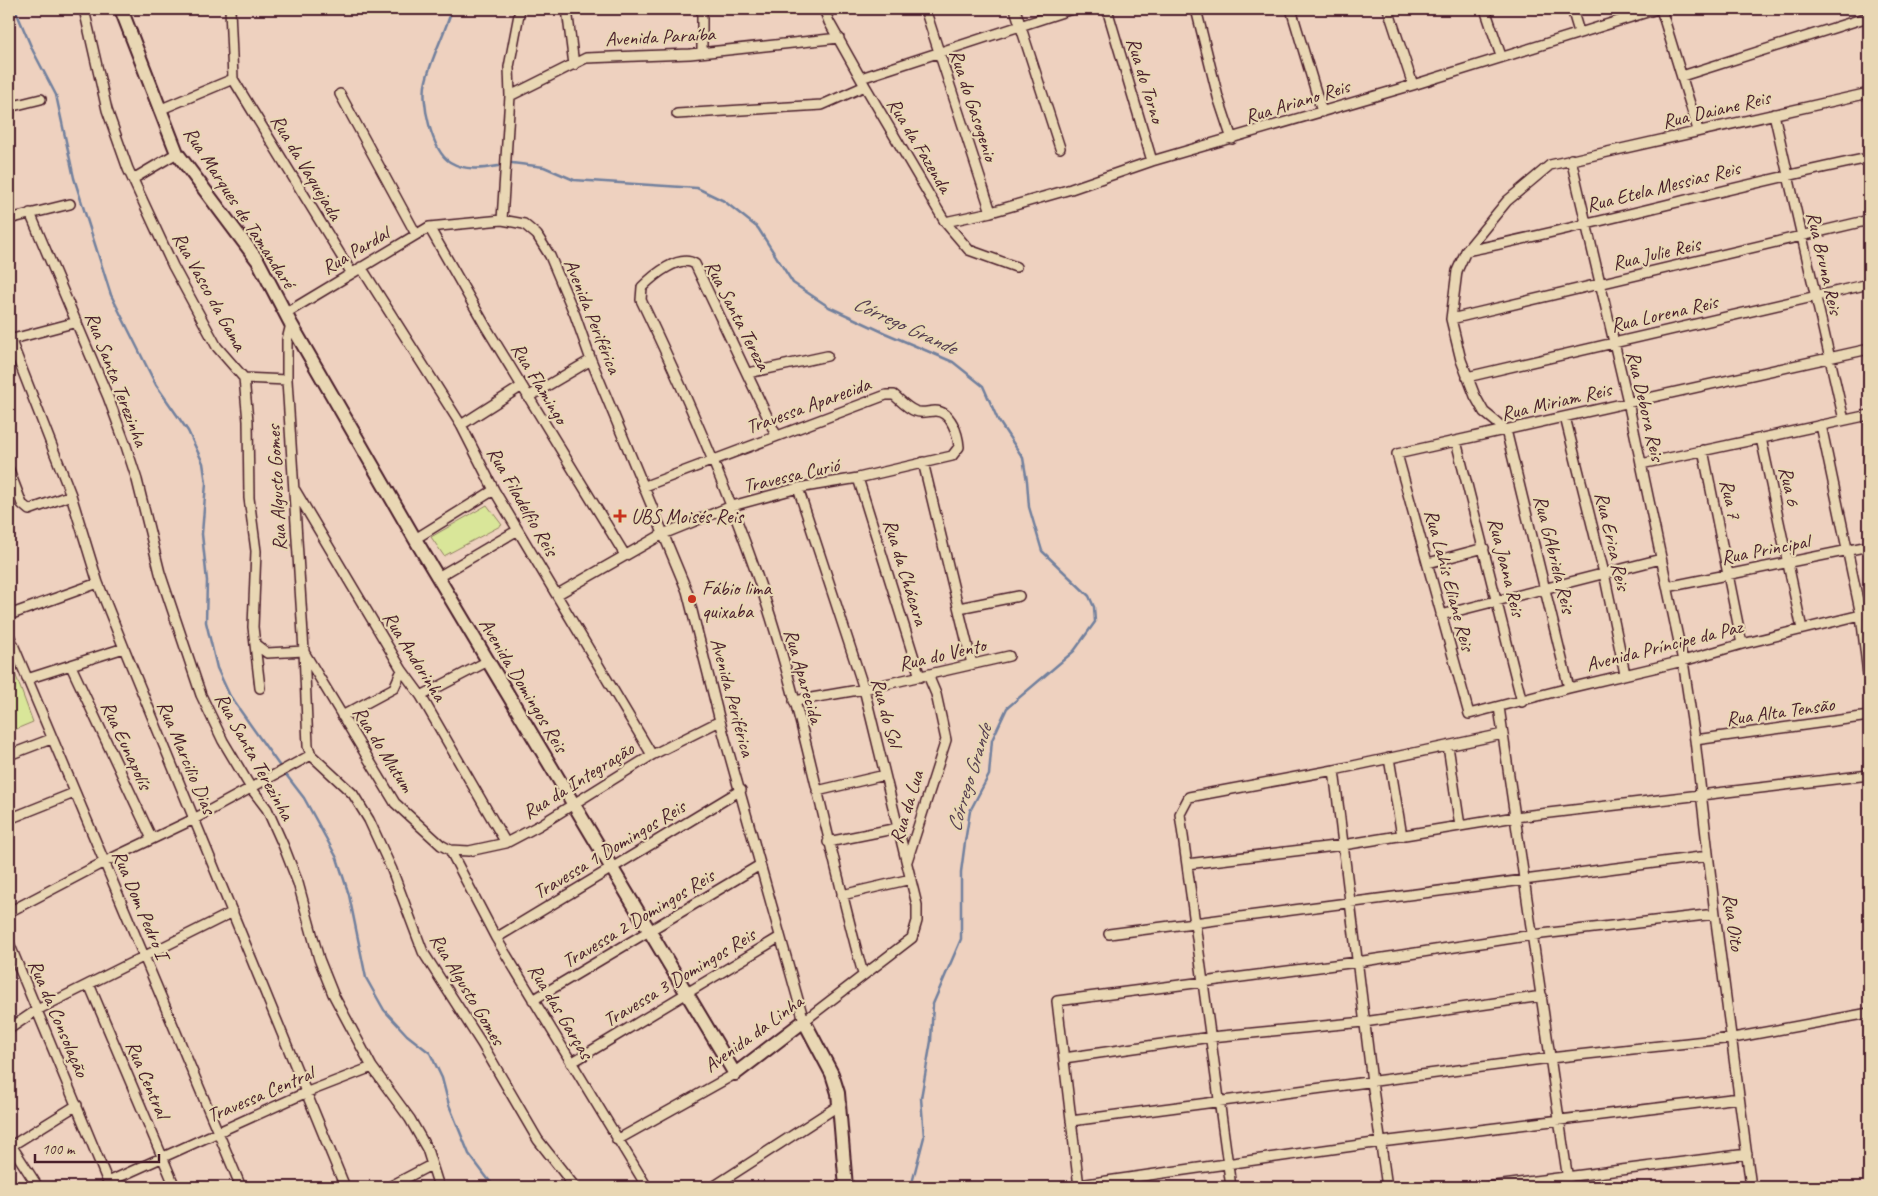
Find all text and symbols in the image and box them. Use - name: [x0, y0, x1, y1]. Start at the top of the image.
- street label: Avenida Paraíba: [604, 21, 717, 52]
- street label: Rua do Torno: [1121, 34, 1171, 128]
- street label: Rua do Gasogenio: [944, 46, 1004, 166]
- street label: Rua Ariano Reis: [1242, 73, 1355, 129]
- street label: Rua Daiane Reis: [1660, 84, 1775, 134]
- street label: Rua da Fazenda: [881, 93, 959, 199]
- street label: Rua da Vaquejada: [265, 110, 349, 226]
- street label: Rua Marques de Tamandaré: [178, 122, 303, 296]
- street label: Rua Etela Messias Reis: [1584, 155, 1745, 218]
- street label: Rua Bruna Reis: [1801, 209, 1849, 319]
- street label: Rua Pardal: [317, 219, 397, 280]
- street label: Rua Vasco da Gama: [167, 227, 253, 356]
- street label: Rua Julie Reis: [1610, 231, 1705, 276]
- street label: Avenida Periférica: [558, 255, 628, 379]
- street label: Rua Santa Tereza: [699, 256, 777, 376]
- street label: Rua Lorena Reis: [1608, 289, 1722, 338]
- water label: Córrego Grande: [850, 290, 963, 361]
- street label: Rua Santa Terezinha: [79, 308, 154, 452]
- street label: Rua Flamingo: [506, 338, 575, 430]
- street label: Rua Debora Reis: [1621, 349, 1671, 466]
- street label: Travessa Aparecida: [742, 371, 875, 440]
- street label: Rua Miriam Reis: [1499, 376, 1616, 426]
- street label: Rua Algusto Gomes: [261, 422, 292, 552]
- street label: Rua Filadelfio Reis: [481, 442, 565, 562]
- street label: Travessa Curió: [741, 452, 844, 499]
- street label: Rua 6: [1773, 464, 1806, 509]
- street label: Rua 7: [1714, 477, 1747, 522]
- street label: Rua Erica Reis: [1589, 490, 1636, 595]
- street label: Rua GAbriela Reis: [1528, 493, 1582, 618]
- place label: UBS Moisés Reis: [631, 504, 745, 529]
- street label: Rua Lahis Eliane Reis: [1419, 507, 1481, 656]
- marker: UBS Moisés Reis: [613, 509, 627, 523]
- street label: Rua Joana Reis: [1482, 515, 1531, 621]
- street label: Rua da Chácara: [878, 516, 934, 630]
- street label: Rua Principal: [1719, 528, 1815, 570]
- place label: Fábio lima quixaba: [702, 576, 772, 624]
- marker: Fábio lima quixaba: [686, 593, 698, 605]
- street label: Rua Andorinha: [377, 607, 453, 707]
- street label: Avenida Domingos Reis: [473, 613, 575, 759]
- street label: Avenida Príncipe da Paz: [1583, 614, 1746, 677]
- street label: Rua Aparecida: [778, 626, 829, 728]
- street label: Rua do Vento: [896, 632, 990, 677]
- street label: Avenida Periférica: [705, 635, 761, 761]
- street label: Rua do Sol: [865, 675, 909, 753]
- street label: Rua Santa Terezinha: [209, 688, 301, 826]
- street label: Rua Alta Tensão: [1724, 691, 1837, 731]
- street label: Rua Eunapolís: [95, 697, 159, 795]
- street label: Rua Marcilio Dias: [152, 697, 222, 820]
- street label: Rua do Mutum: [347, 702, 420, 798]
- water label: Córrego Grande: [940, 719, 998, 834]
- street label: Rua da Integração: [518, 736, 639, 825]
- street label: Rua da Lua: [884, 766, 930, 846]
- street label: Travessa 1 Domingos Reis: [529, 793, 692, 905]
- street label: Rua Dom Pedro I: [106, 846, 177, 967]
- street label: Travessa 2 Domingos Reis: [558, 862, 721, 974]
- street label: Rua Oito: [1717, 892, 1750, 953]
- street label: Travessa 3 Domingos Reis: [599, 921, 762, 1033]
- street label: Rua Algusto Gomes: [424, 929, 512, 1052]
- street label: Rua da Consolação: [23, 956, 95, 1082]
- street label: Rua das Garças: [522, 959, 600, 1065]
- street label: Avenida da Linha: [699, 988, 809, 1078]
- street label: Rua Central: [120, 1037, 176, 1125]
- street label: Travessa Central: [203, 1059, 321, 1128]
- scale bar: [35, 1131, 159, 1163]
- text: 100 m: [42, 1140, 76, 1159]

